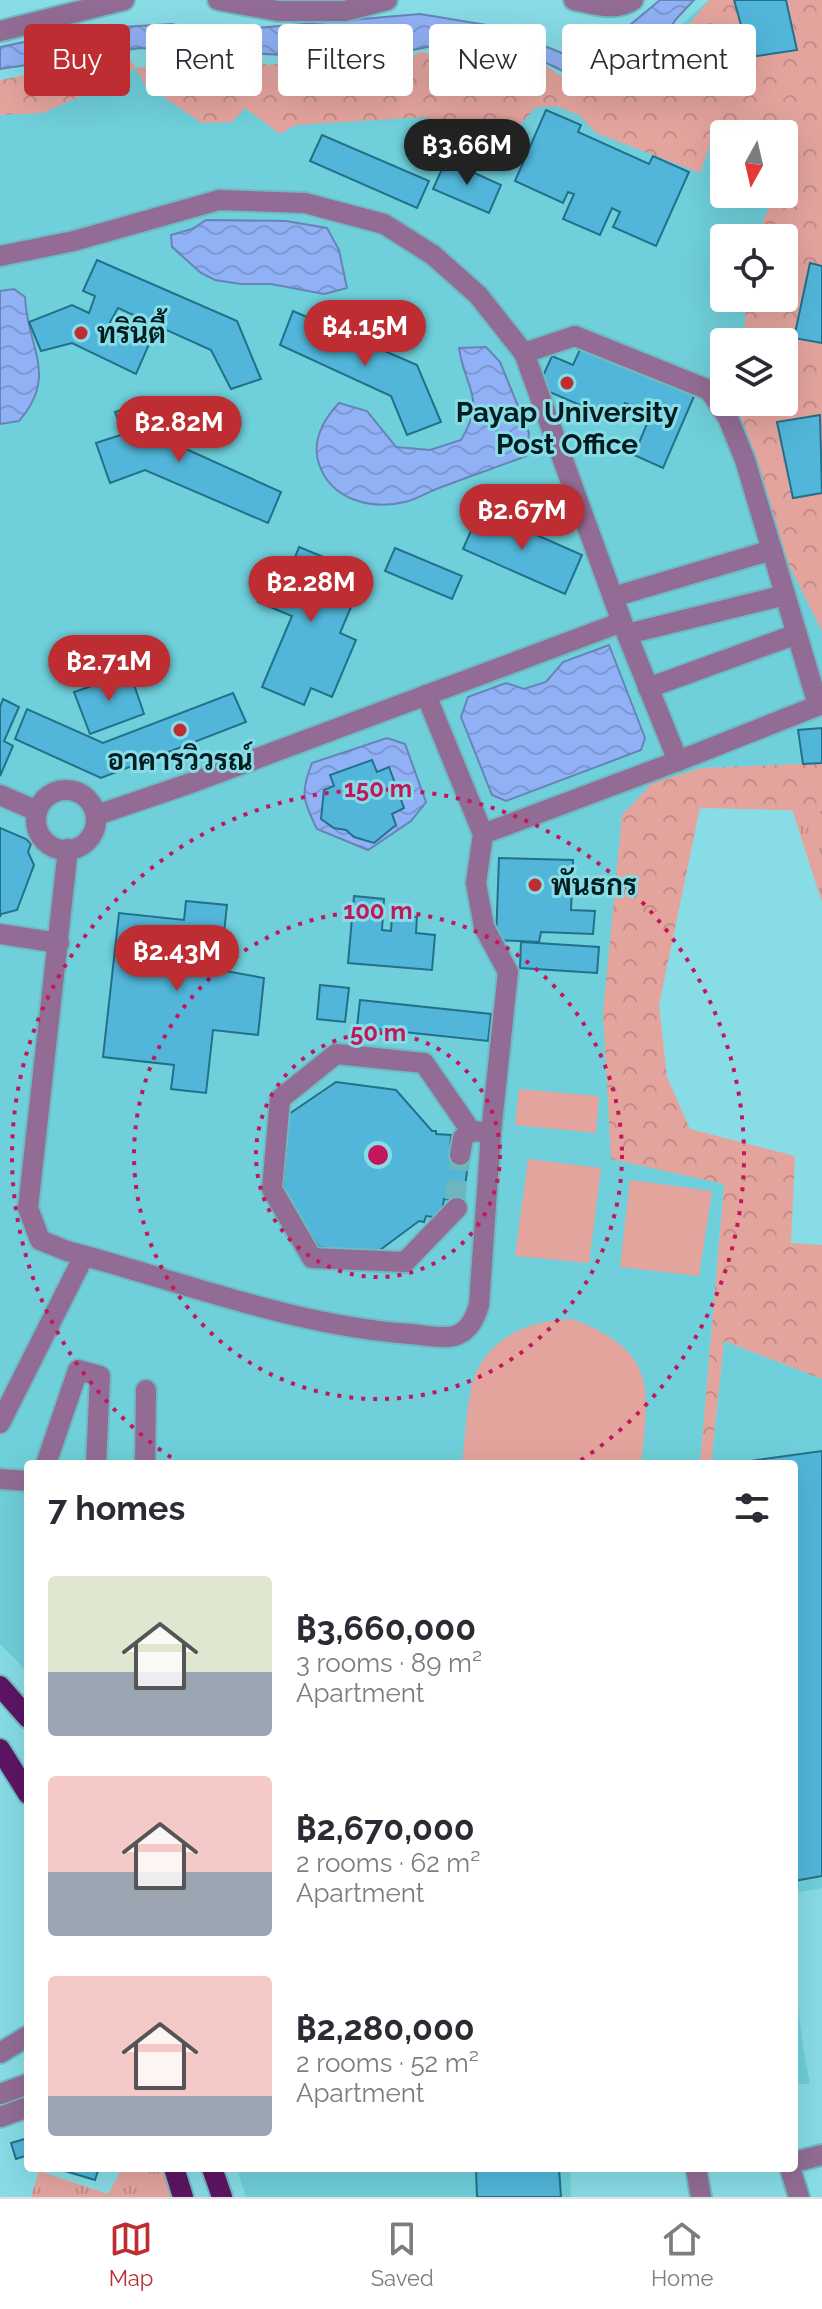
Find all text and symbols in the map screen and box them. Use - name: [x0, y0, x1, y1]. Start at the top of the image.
- chip: Buy: [24, 24, 130, 96]
- chip: Rent: [146, 24, 262, 96]
- chip: Filters: [278, 24, 413, 96]
- chip: New: [429, 24, 546, 96]
- chip: Apartment: [562, 24, 756, 96]
- pin: ฿3.66M: [402, 119, 532, 187]
- north arrow: [710, 120, 798, 208]
- map controls: [710, 120, 798, 416]
- text: ฿3.66M: [422, 130, 512, 160]
- button: locate: [710, 224, 798, 312]
- pin: ฿4.15M: [300, 300, 430, 368]
- place label: ทรินิตี้: [97, 307, 168, 350]
- text: ฿4.15M: [322, 311, 408, 341]
- marker: ทรินิตี้: [72, 324, 90, 342]
- button: layers: [710, 328, 798, 416]
- marker: Payap University Post Office: [558, 374, 576, 392]
- pin: ฿2.82M: [114, 396, 244, 464]
- place label: Payap University Post Office: [456, 396, 679, 461]
- text: ฿2.82M: [134, 407, 224, 437]
- pin: ฿2.67M: [457, 484, 587, 552]
- text: ฿2.67M: [477, 495, 567, 525]
- pin: ฿2.28M: [246, 556, 376, 624]
- text: ฿2.28M: [266, 567, 356, 597]
- pin: ฿2.71M: [44, 635, 174, 703]
- text: ฿2.71M: [66, 646, 152, 676]
- marker: อาคารวิวรณ์: [171, 721, 189, 739]
- place label: อาคารวิวรณ์: [107, 741, 254, 777]
- text: 150 m: [344, 774, 412, 803]
- place label: พันธกร: [551, 867, 637, 902]
- marker: พันธกร: [526, 876, 544, 894]
- text: 100 m: [343, 896, 413, 925]
- pin: ฿2.43M: [112, 925, 242, 993]
- text: ฿2.43M: [133, 936, 221, 966]
- text: 50 m: [350, 1018, 406, 1047]
- centre of rings: [364, 1141, 392, 1169]
- icon: filters: [730, 1486, 774, 1530]
- text: 7 homes: [48, 1488, 185, 1528]
- icon: home: [112, 1608, 208, 1704]
- text: ฿3,660,000: [296, 1608, 476, 1648]
- text: 3 rooms · 89 m²: [296, 1648, 482, 1678]
- text: Apartment: [296, 1678, 425, 1708]
- icon: home: [112, 1808, 208, 1904]
- text: ฿2,670,000: [296, 1808, 475, 1848]
- text: 2 rooms · 62 m²: [296, 1848, 480, 1878]
- text: Apartment: [296, 1878, 425, 1908]
- icon: home: [112, 2008, 208, 2104]
- text: ฿2,280,000: [296, 2008, 475, 2048]
- text: 2 rooms · 52 m²: [296, 2048, 479, 2078]
- text: Apartment: [296, 2078, 425, 2108]
- tab: Map: [109, 2217, 153, 2291]
- tab: Saved: [371, 2217, 434, 2291]
- tab: Home: [651, 2217, 713, 2291]

